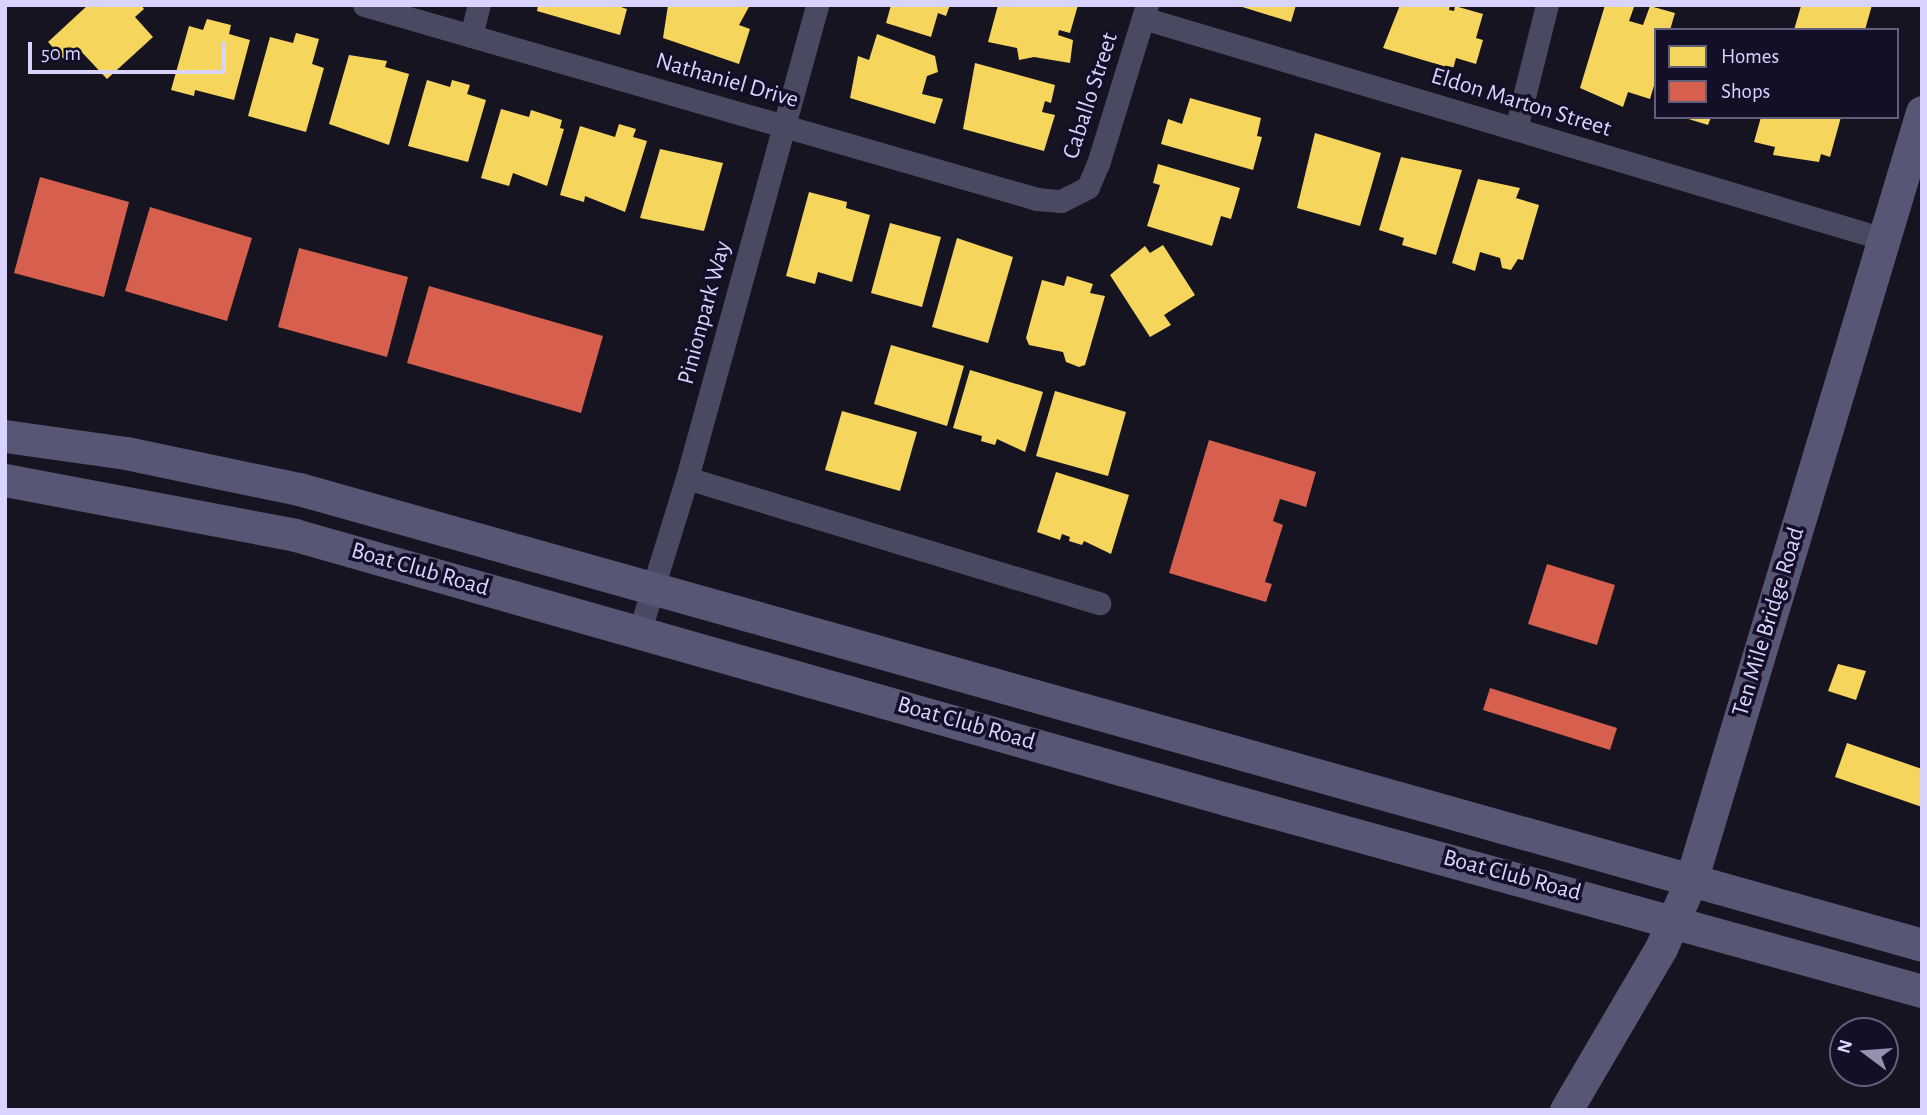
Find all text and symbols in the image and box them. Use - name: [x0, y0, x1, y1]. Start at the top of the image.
- scale bar: [32, 28, 229, 72]
- legend: [1654, 28, 1899, 119]
- street label: Caballo Street: [1057, 29, 1125, 163]
- text: 50 m: [41, 43, 81, 64]
- text: Homes: [1721, 46, 1779, 67]
- street label: Nathaniel Drive: [652, 47, 802, 115]
- street label: Eldon Marton Street: [1427, 62, 1615, 144]
- text: Shops: [1721, 81, 1770, 102]
- street label: Pinionpark Way: [672, 238, 738, 388]
- street label: Ten Mile Bridge Road: [1727, 524, 1811, 720]
- street label: Boat Club Road: [348, 537, 492, 603]
- street label: Boat Club Road: [894, 691, 1038, 757]
- street label: Boat Club Road: [1440, 844, 1584, 908]
- north arrow: [1829, 1017, 1899, 1087]
- text: N: [1834, 1038, 1856, 1056]

